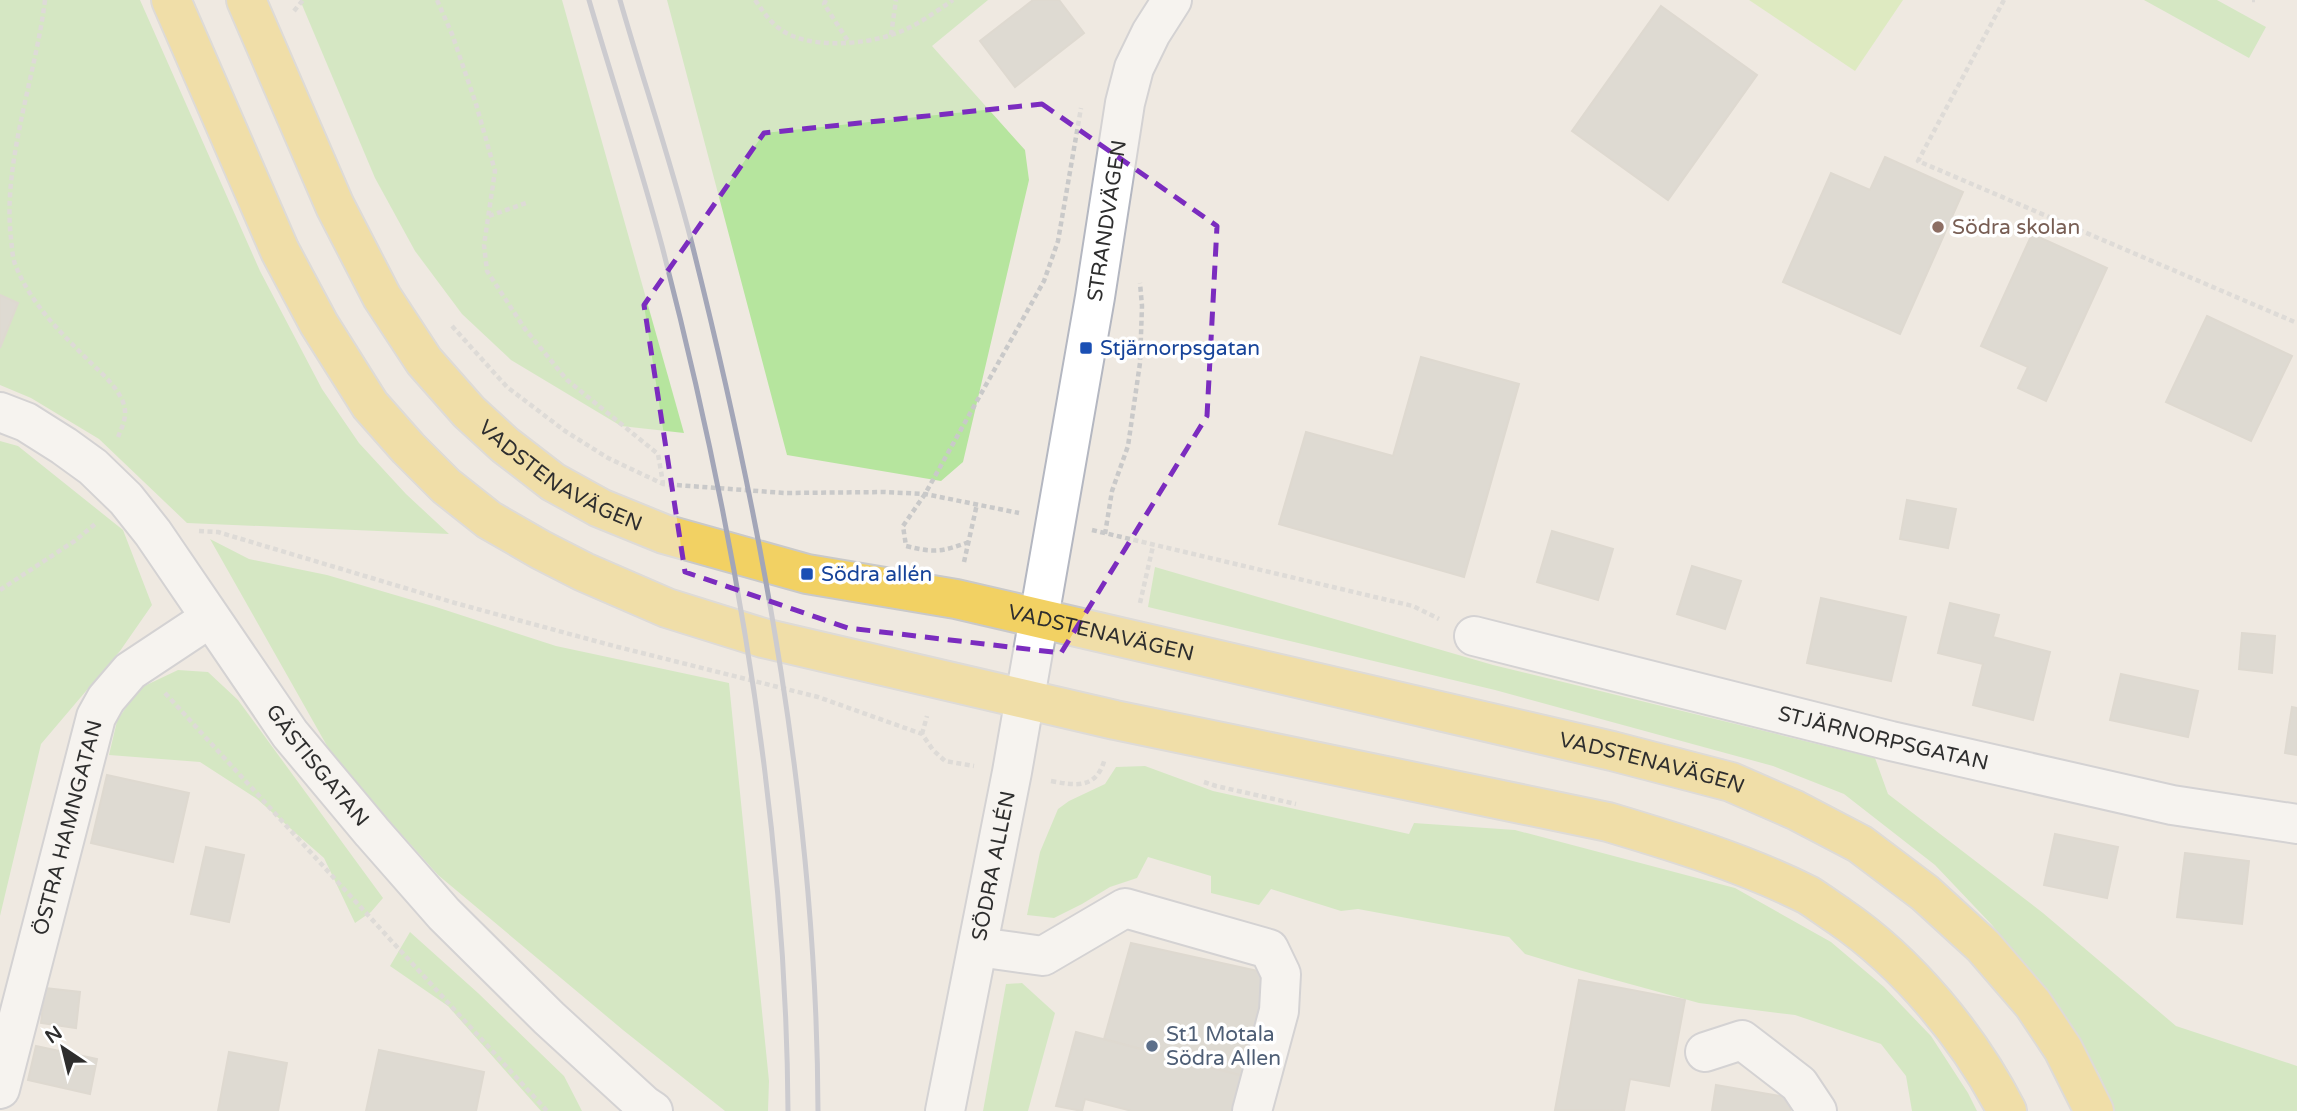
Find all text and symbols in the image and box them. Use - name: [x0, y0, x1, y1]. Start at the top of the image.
- street label: STRANDVÄGEN: [1082, 138, 1132, 303]
- place label: Södra skolan: [1952, 215, 2080, 240]
- marker: Södra skolan: [1930, 219, 1946, 235]
- place label: Stjärnorpsgatan: [1100, 336, 1260, 361]
- marker: Stjärnorpsgatan: [1078, 340, 1094, 356]
- street label: VADSTENAVÄGEN: [473, 415, 646, 536]
- place label: Södra allén: [821, 562, 932, 587]
- marker: Södra allén: [799, 566, 815, 582]
- street label: VADSTENAVÄGEN: [1005, 599, 1196, 666]
- street label: GÄSTISGATAN: [261, 700, 374, 831]
- street label: STJÄRNORPSGATAN: [1776, 701, 1991, 775]
- street label: ÖSTRA HAMNGATAN: [28, 717, 107, 938]
- street label: VADSTENAVÄGEN: [1557, 727, 1748, 799]
- street label: SÖDRA ALLÉN: [966, 789, 1020, 943]
- north arrow: [28, 1013, 98, 1083]
- text: N: [41, 1022, 66, 1048]
- place label: St1 Motala Södra Allen: [1166, 1022, 1281, 1071]
- marker: St1 Motala Södra Allen: [1144, 1038, 1160, 1054]

